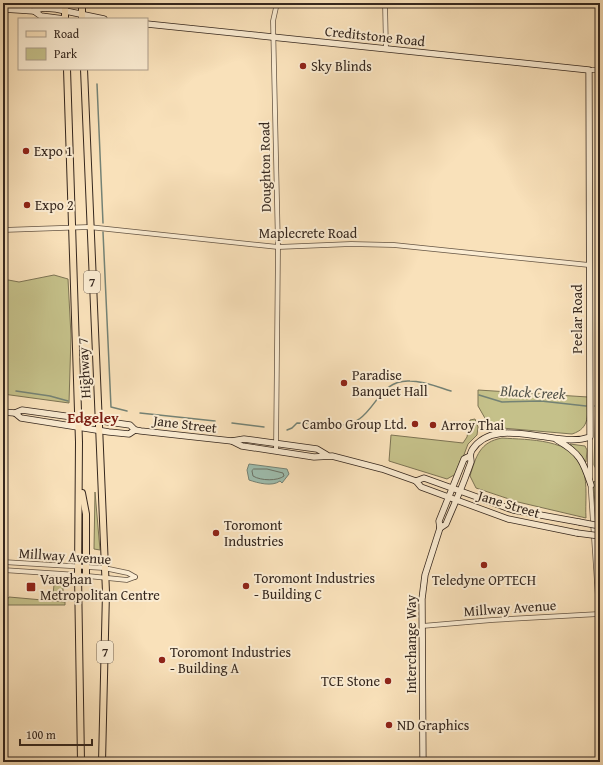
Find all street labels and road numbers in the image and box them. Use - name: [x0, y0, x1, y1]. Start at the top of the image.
- street label: Creditstone Road: [324, 21, 427, 51]
- street label: Doughton Road: [254, 121, 276, 212]
- street label: Maplecrete Road: [259, 223, 358, 243]
- road number: 7: [84, 271, 100, 293]
- street label: Peelar Road: [567, 284, 587, 354]
- street label: Highway 7: [72, 337, 96, 399]
- street label: Jane Street: [150, 410, 218, 438]
- street label: Jane Street: [474, 485, 543, 523]
- street label: Millway Avenue: [18, 543, 112, 569]
- street label: Interchange Way: [401, 594, 421, 694]
- street label: Millway Avenue: [463, 595, 557, 621]
- road number: 7: [97, 641, 113, 663]

